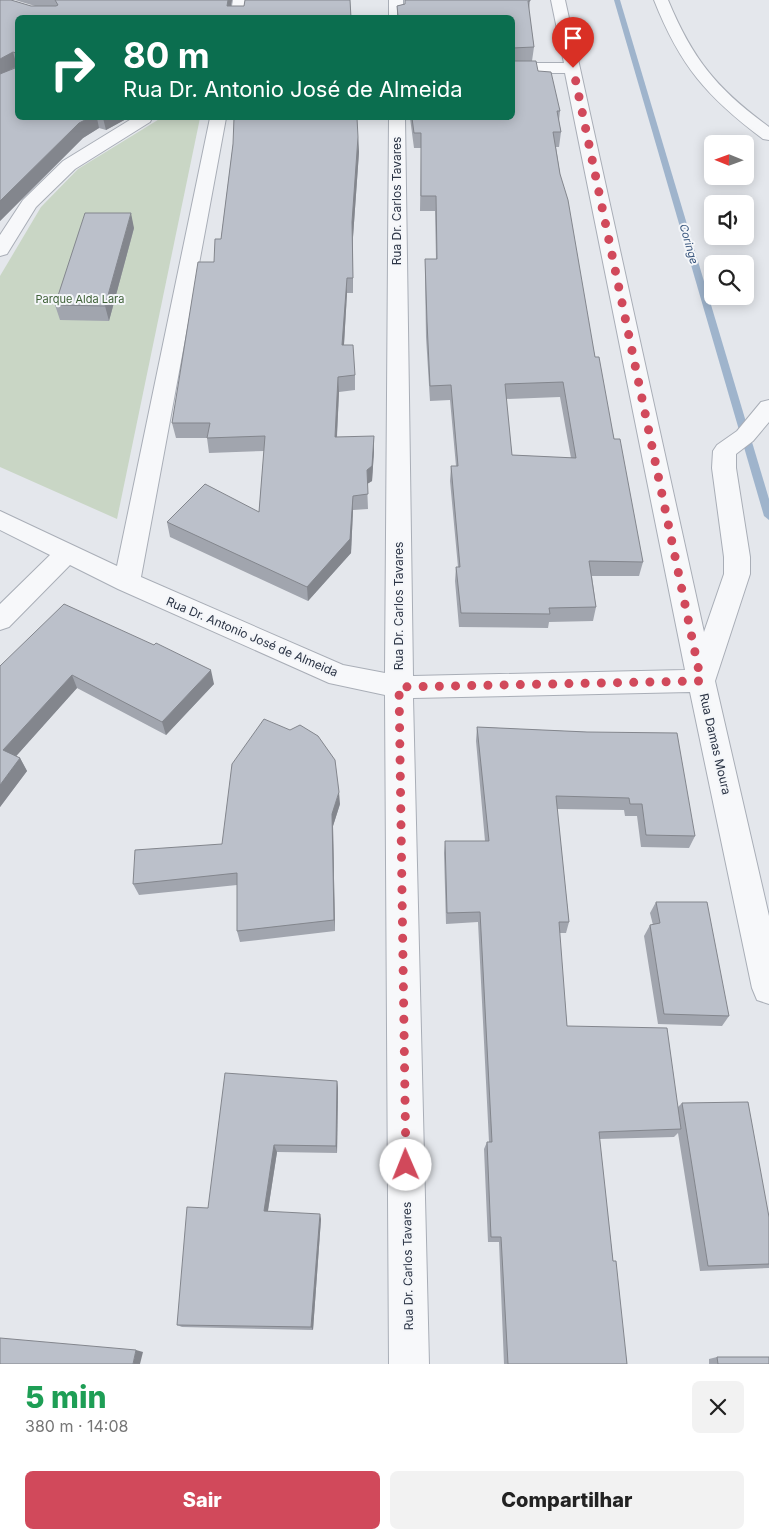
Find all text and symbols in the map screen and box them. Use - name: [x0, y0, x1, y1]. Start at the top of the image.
- pin: [552, 17, 594, 68]
- icon: arrive: [559, 24, 587, 52]
- text: 80 m: [123, 34, 210, 76]
- icon: right: [40, 35, 105, 100]
- text: Rua Dr. Antonio José de Almeida: [123, 76, 463, 102]
- north arrow: [704, 135, 754, 185]
- map controls: [704, 135, 754, 305]
- street label: Rua Dr. Carlos Tavares: [389, 137, 404, 265]
- button: sound: [704, 195, 754, 245]
- water label: Coringe: [677, 222, 701, 266]
- button: search: [704, 255, 754, 305]
- park label: Parque Alda Lara: [36, 292, 124, 306]
- street label: Rua Dr. Carlos Tavares: [391, 542, 406, 670]
- street label: Rua Dr. Antonio José de Almeida: [164, 593, 340, 680]
- street label: Rua Damas Moura: [697, 692, 734, 796]
- position arrow: [379, 1138, 431, 1190]
- street label: Rua Dr. Carlos Tavares: [399, 1202, 416, 1330]
- text: 5 min: [25, 1379, 107, 1415]
- button: close: [692, 1381, 744, 1433]
- text: 380 m · 14:08: [25, 1416, 128, 1436]
- button: Sair: [25, 1471, 380, 1529]
- button: Compartilhar: [390, 1471, 744, 1529]

